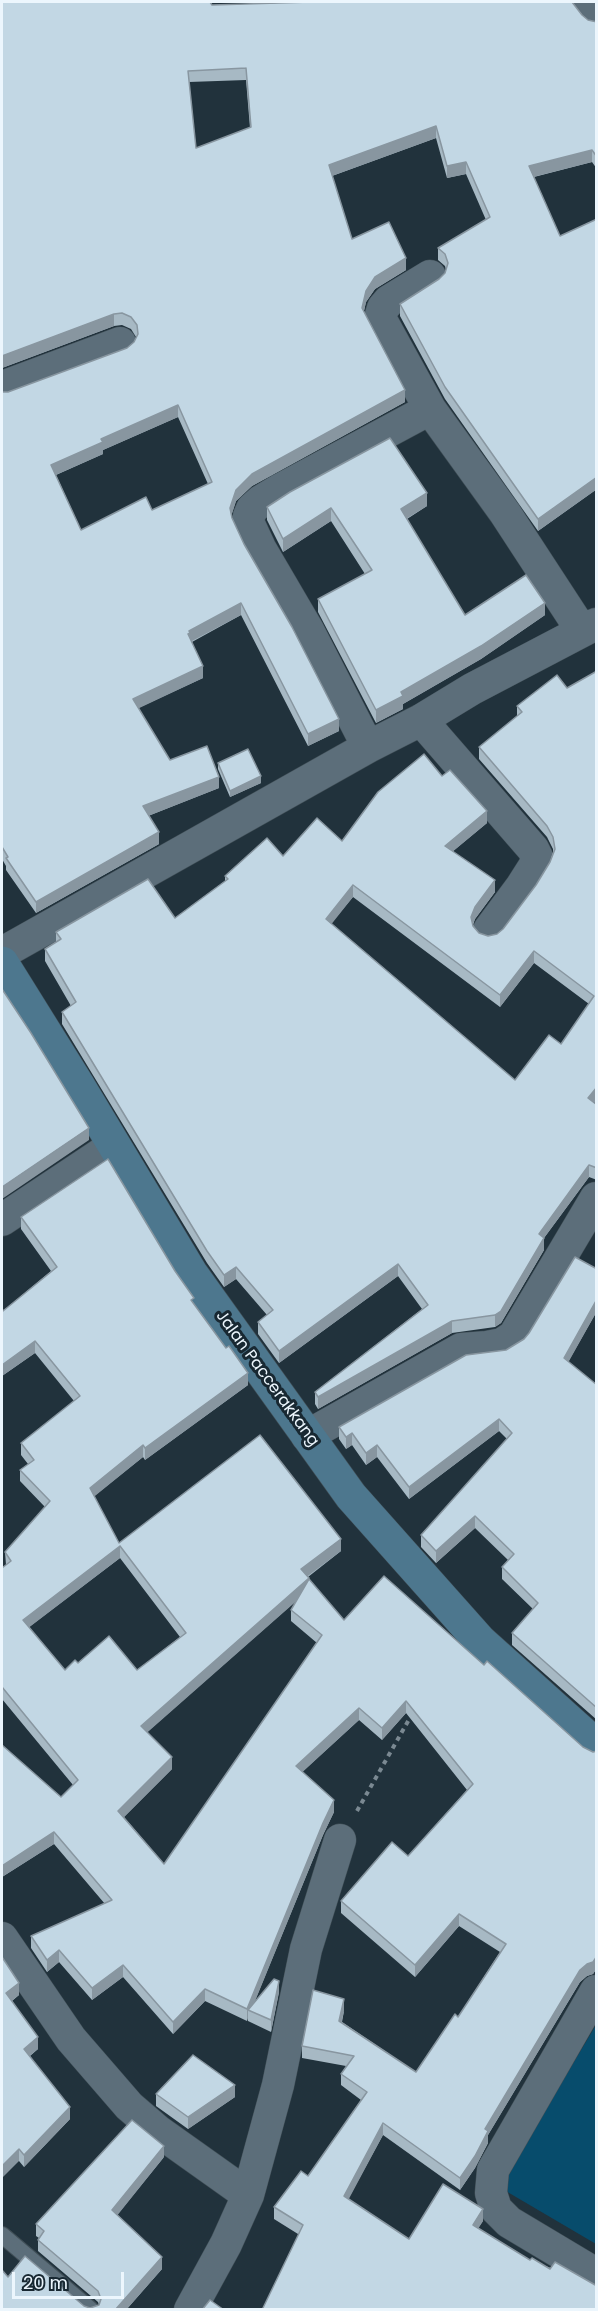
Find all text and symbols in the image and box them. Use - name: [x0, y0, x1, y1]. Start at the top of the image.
- street label: Jalan Paccerakkang: [211, 1307, 323, 1451]
- scale bar: [15, 2260, 128, 2298]
- text: 20 m: [23, 2270, 68, 2295]

